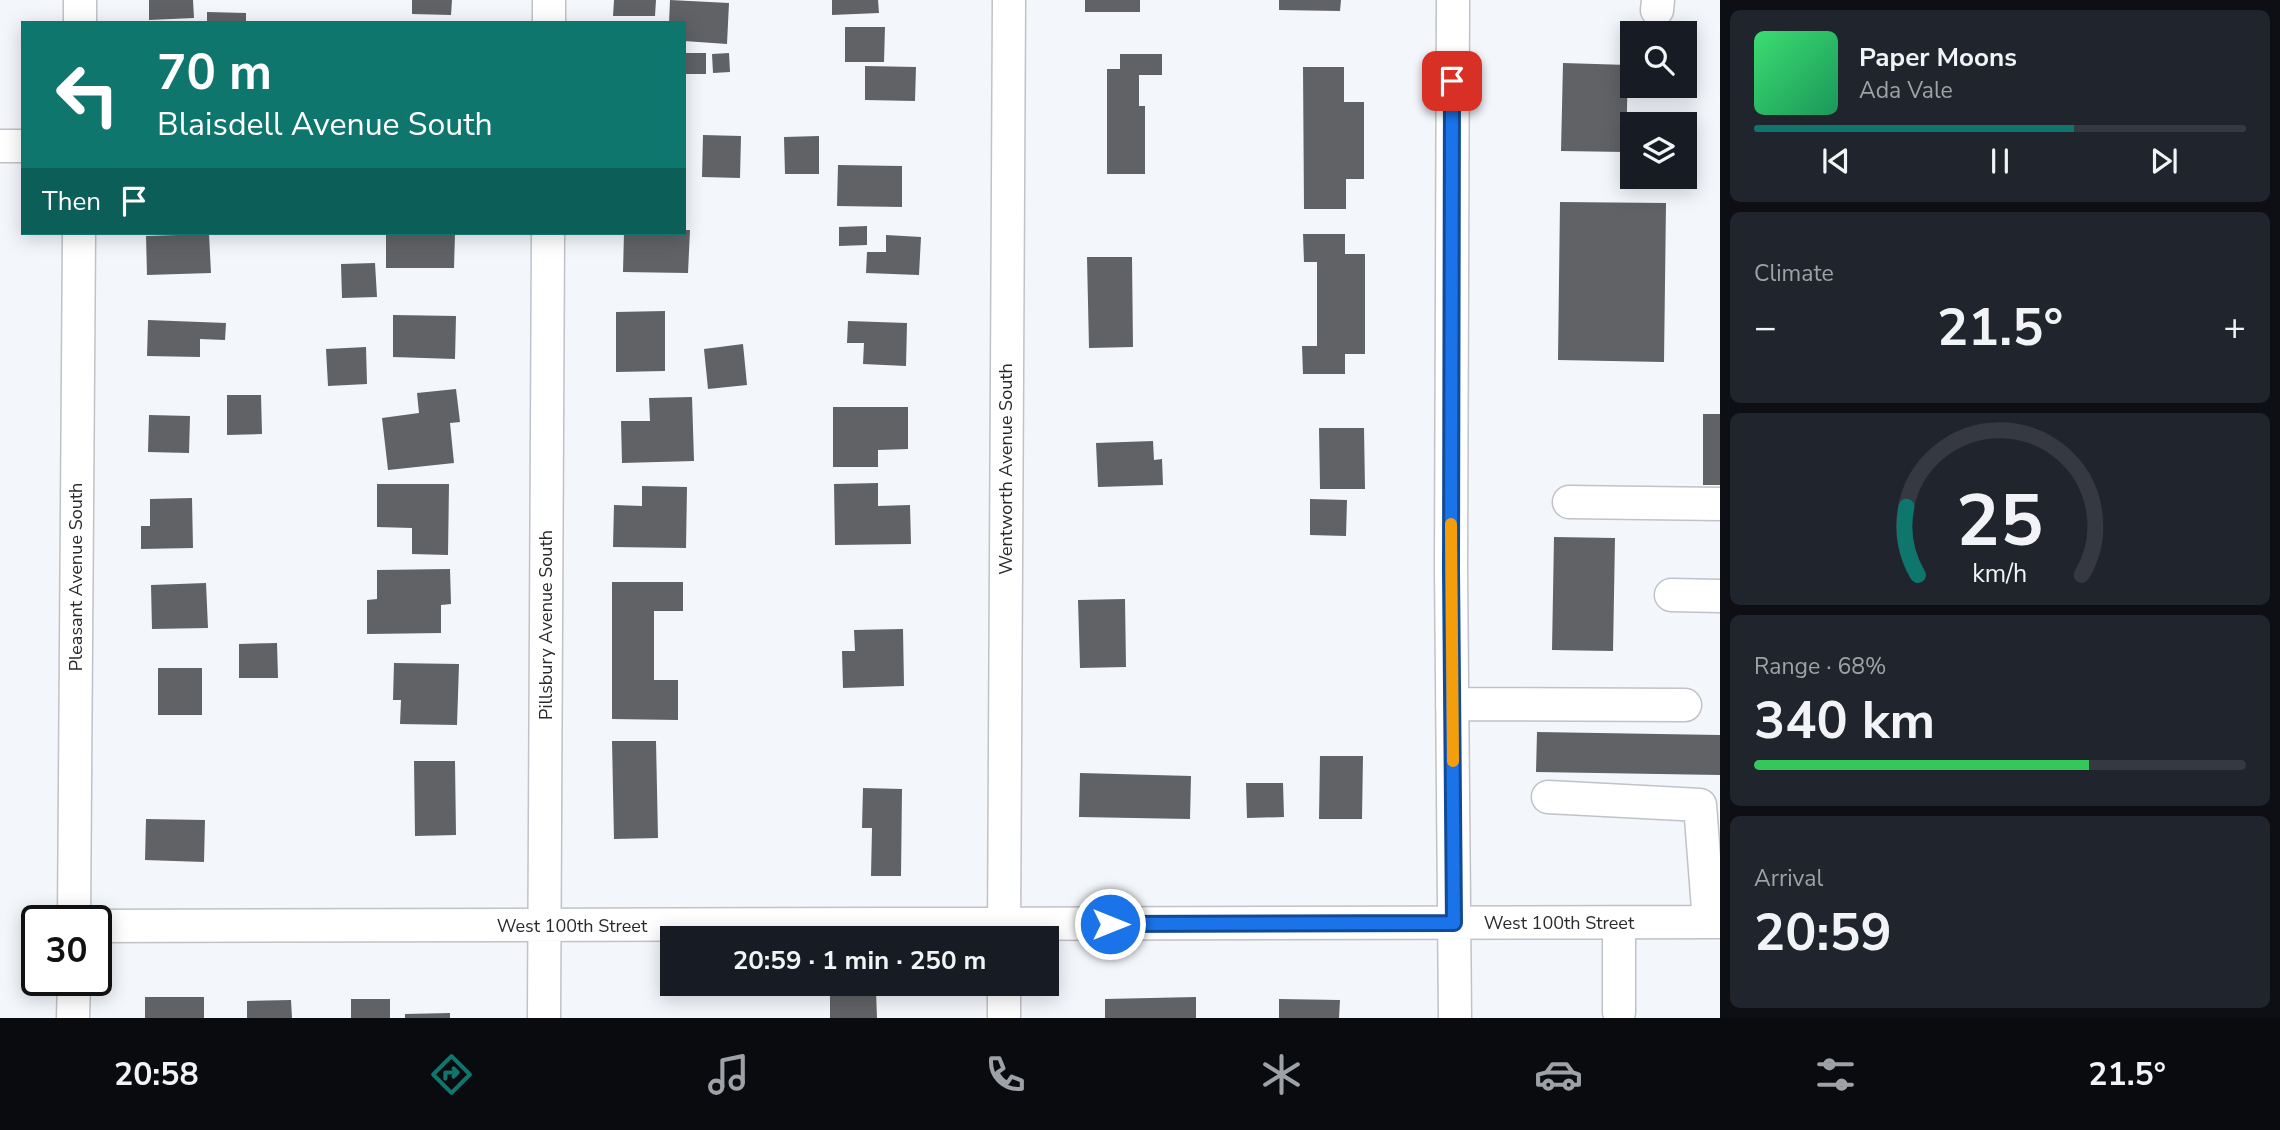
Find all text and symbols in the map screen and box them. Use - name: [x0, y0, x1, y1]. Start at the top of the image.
- map controls: [1620, 21, 1697, 189]
- button: search: [1620, 21, 1697, 98]
- text: 70 m: [157, 39, 272, 106]
- text: Paper Moons: [1859, 40, 2017, 75]
- icon: left: [42, 49, 133, 140]
- pin: [1422, 51, 1482, 111]
- icon: arrive: [1433, 62, 1471, 100]
- text: Ada Vale: [1859, 75, 1953, 106]
- text: Blaisdell Avenue South: [157, 103, 493, 146]
- button: layers: [1620, 112, 1697, 189]
- icon: previous: [1817, 142, 1855, 180]
- icon: pause: [1981, 142, 2019, 180]
- icon: next: [2145, 142, 2183, 180]
- icon: arrive: [115, 182, 153, 220]
- text: Then: [42, 184, 101, 219]
- text: Climate: [1754, 258, 1834, 289]
- text: 21.5°: [1937, 292, 2063, 363]
- text: −: [1754, 302, 1777, 353]
- text: +: [2223, 302, 2246, 353]
- street label: Wentworth Avenue South: [994, 363, 1018, 575]
- text: 25: [1956, 471, 2044, 571]
- street label: Pleasant Avenue South: [64, 483, 88, 671]
- street label: Pillsbury Avenue South: [534, 530, 558, 720]
- text: km/h: [1972, 557, 2028, 591]
- text: Range · 68%: [1754, 651, 1886, 682]
- text: 340 km: [1754, 685, 1935, 756]
- text: Arrival: [1754, 863, 1823, 894]
- position arrow: [1073, 887, 1147, 961]
- text: 20:59: [1754, 897, 1892, 968]
- speed limit sign: 30: [21, 905, 112, 996]
- street label: West 100th Street: [1484, 911, 1635, 935]
- street label: West 100th Street: [497, 914, 648, 938]
- text: 20:59 · 1 min · 250 m: [733, 943, 986, 978]
- icon: directions: [427, 1050, 476, 1099]
- icon: music: [704, 1050, 753, 1099]
- icon: phone: [981, 1050, 1030, 1099]
- icon: climate: [1257, 1050, 1306, 1099]
- icon: car: [1534, 1050, 1583, 1099]
- icon: filters: [1811, 1050, 1860, 1099]
- text: 20:58: [114, 1053, 199, 1096]
- text: 21.5°: [2088, 1053, 2166, 1096]

